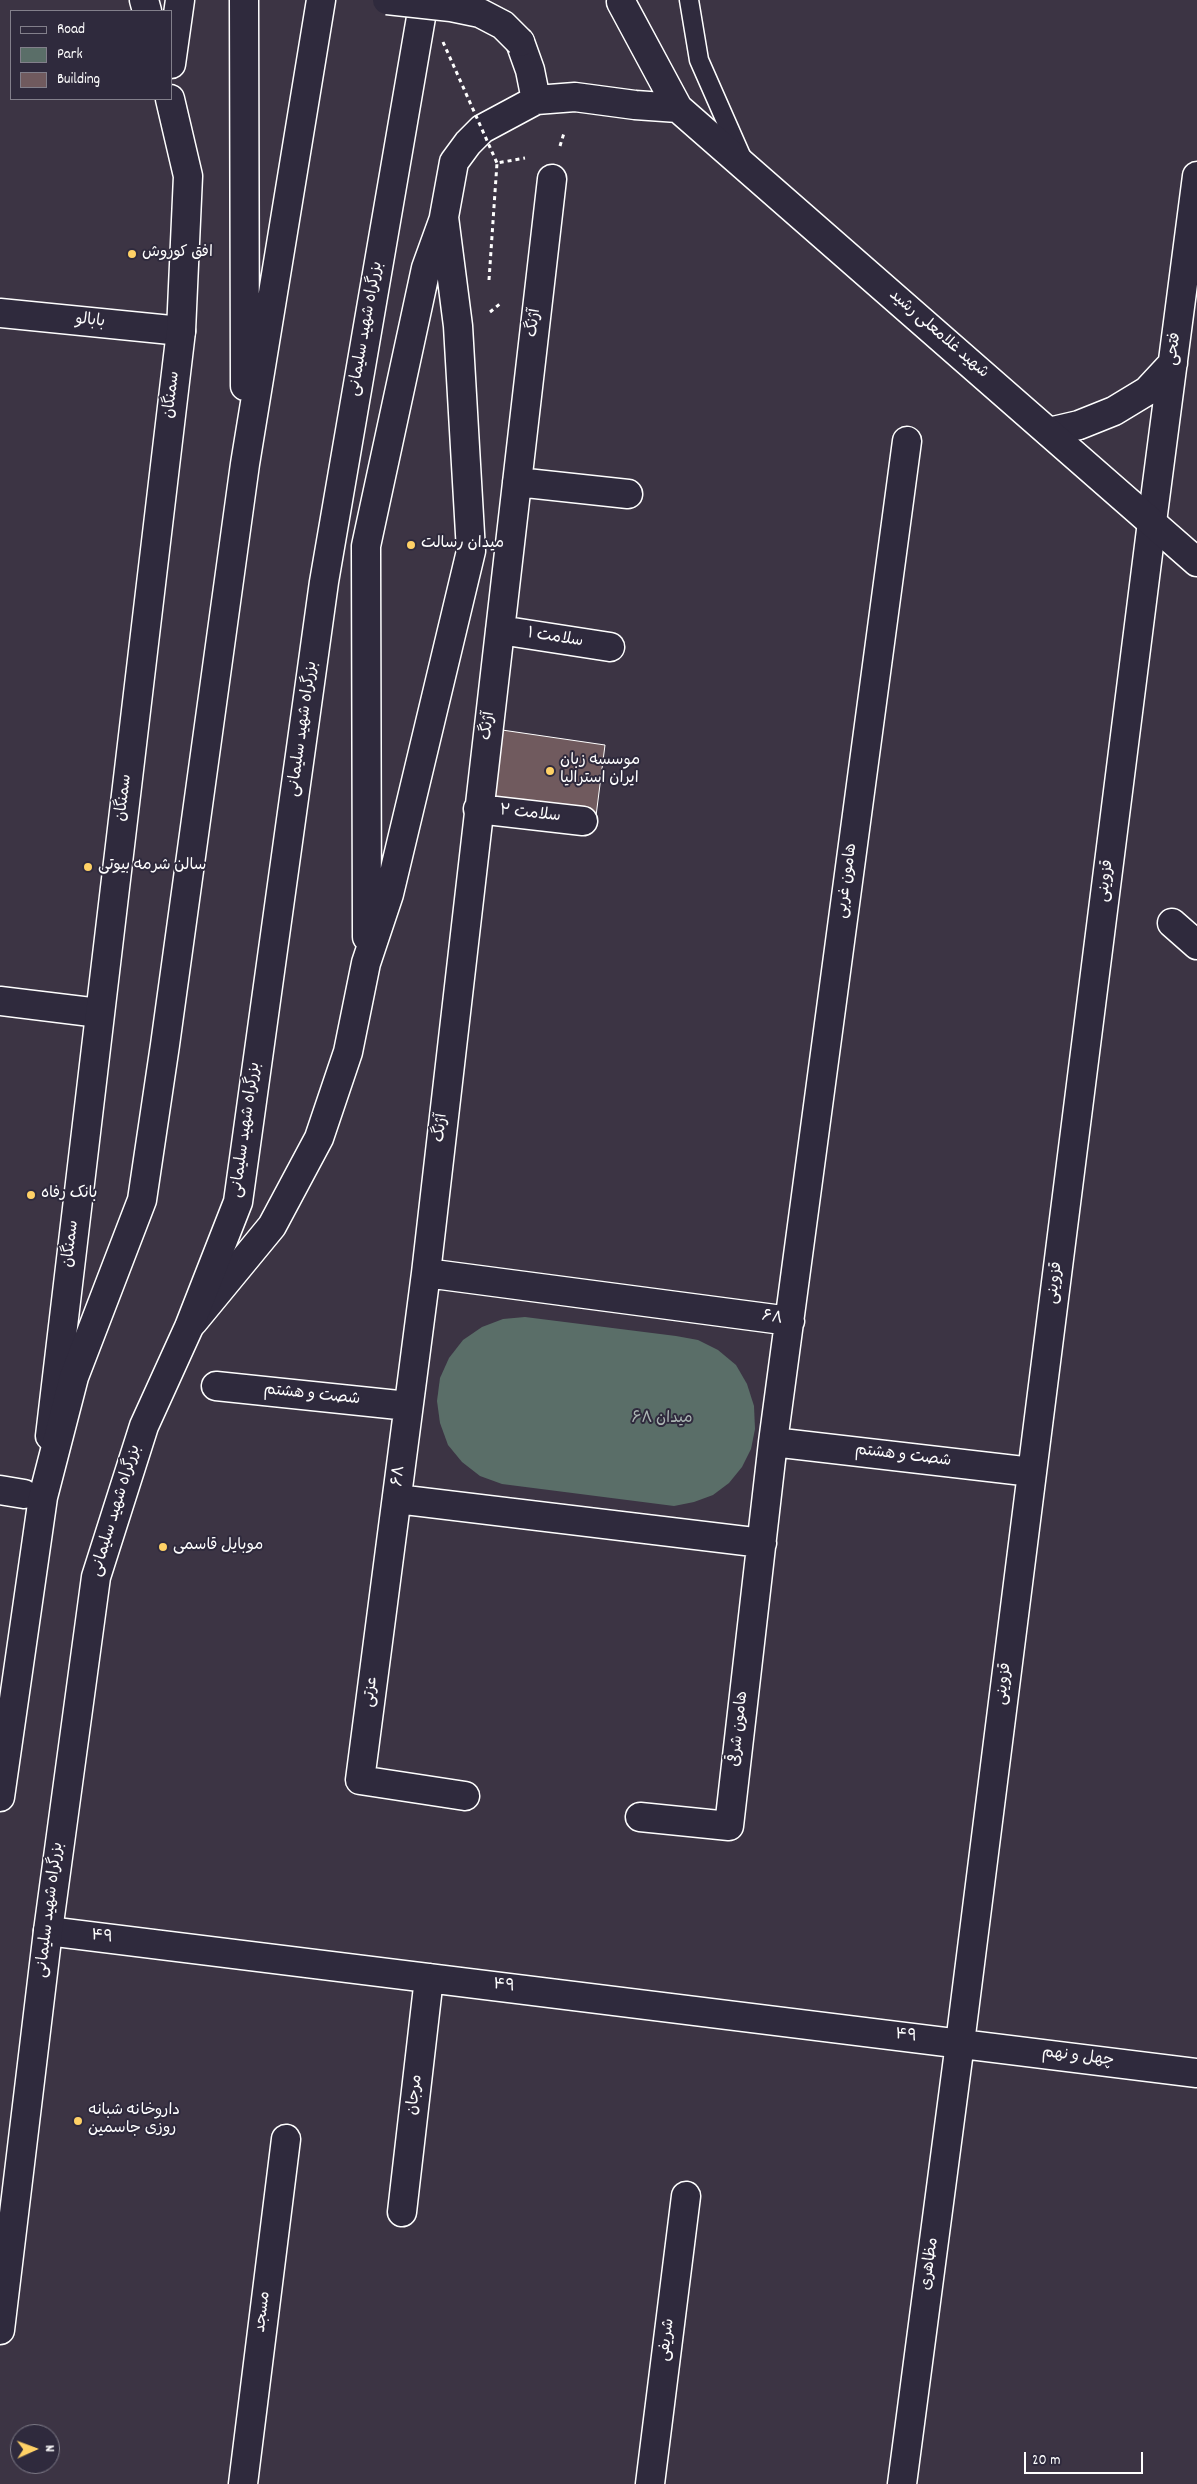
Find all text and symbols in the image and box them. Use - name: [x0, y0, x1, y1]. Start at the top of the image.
- legend: [10, 10, 172, 100]
- text: Road: [57, 19, 85, 41]
- text: Park: [57, 44, 83, 66]
- text: Building: [57, 69, 100, 91]
- place label: افق کوروش: [142, 244, 213, 264]
- marker: افق کوروش: [126, 248, 138, 260]
- street label: بزرگراه شهید سلیمانی: [346, 260, 388, 398]
- street label: شهید غلامعلی رشید: [884, 286, 992, 384]
- street label: آژنگ: [524, 308, 546, 338]
- street label: بابالو: [74, 311, 106, 333]
- street label: فتحی: [1163, 331, 1187, 367]
- street label: سمنگان: [161, 370, 185, 420]
- place label: میدان رسالت: [421, 535, 504, 555]
- marker: میدان رسالت: [405, 539, 417, 551]
- street label: سلامت ۱: [526, 625, 584, 653]
- street label: بزرگراه شهید سلیمانی: [285, 660, 323, 798]
- street label: آژنگ: [478, 711, 500, 741]
- place label: موسسه زبان ایران استرالیا: [560, 752, 640, 790]
- marker: موسسه زبان ایران استرالیا: [544, 765, 556, 777]
- street label: سمنگان: [113, 773, 137, 823]
- street label: سلامت ۲: [499, 802, 561, 828]
- street label: هامون غربی: [833, 842, 863, 920]
- place label: سالن شرمه بیوتی: [98, 857, 206, 877]
- street label: قزوینی: [1095, 859, 1119, 903]
- marker: سالن شرمه بیوتی: [82, 861, 94, 873]
- street label: بزرگراه شهید سلیمانی: [228, 1061, 266, 1199]
- street label: آژنگ: [431, 1113, 453, 1143]
- place label: بانک رفاه: [41, 1185, 98, 1205]
- marker: بانک رفاه: [25, 1189, 37, 1201]
- street label: سمنگان: [60, 1219, 84, 1269]
- street label: قزوینی: [1044, 1261, 1068, 1305]
- street label: ۶۸: [760, 1308, 784, 1330]
- street label: شصت و هشتم: [263, 1381, 361, 1411]
- park label: میدان ۶۸: [631, 1410, 693, 1430]
- street label: شصت و هشتم: [854, 1442, 952, 1472]
- street label: بزرگراه شهید سلیمانی: [88, 1443, 146, 1579]
- street label: ۶۸: [389, 1464, 411, 1488]
- place label: موبایل قاسمی: [173, 1537, 263, 1557]
- marker: موبایل قاسمی: [157, 1541, 169, 1553]
- street label: قزوینی: [993, 1662, 1017, 1706]
- street label: عزتی: [360, 1675, 384, 1709]
- street label: هامون شرقی: [726, 1690, 754, 1768]
- street label: بزرگراه شهید سلیمانی: [33, 1841, 69, 1979]
- street label: ۴۹: [90, 1927, 114, 1949]
- street label: ۴۹: [492, 1976, 516, 1998]
- street label: ۴۹: [894, 2026, 918, 2048]
- street label: چهل و نهم: [1041, 2044, 1115, 2072]
- street label: مرجان: [404, 2074, 428, 2116]
- place label: داروخانه شبانه روزی جاسمین: [88, 2102, 180, 2140]
- marker: داروخانه شبانه روزی جاسمین: [72, 2115, 84, 2127]
- street label: مظاهری: [918, 2236, 944, 2292]
- street label: مسجد: [252, 2290, 276, 2334]
- street label: شریفی: [656, 2318, 680, 2362]
- north arrow: [10, 2424, 60, 2474]
- scale bar: [1027, 2442, 1146, 2474]
- text: N: [39, 2445, 59, 2452]
- text: 20 m: [1032, 2450, 1060, 2472]

